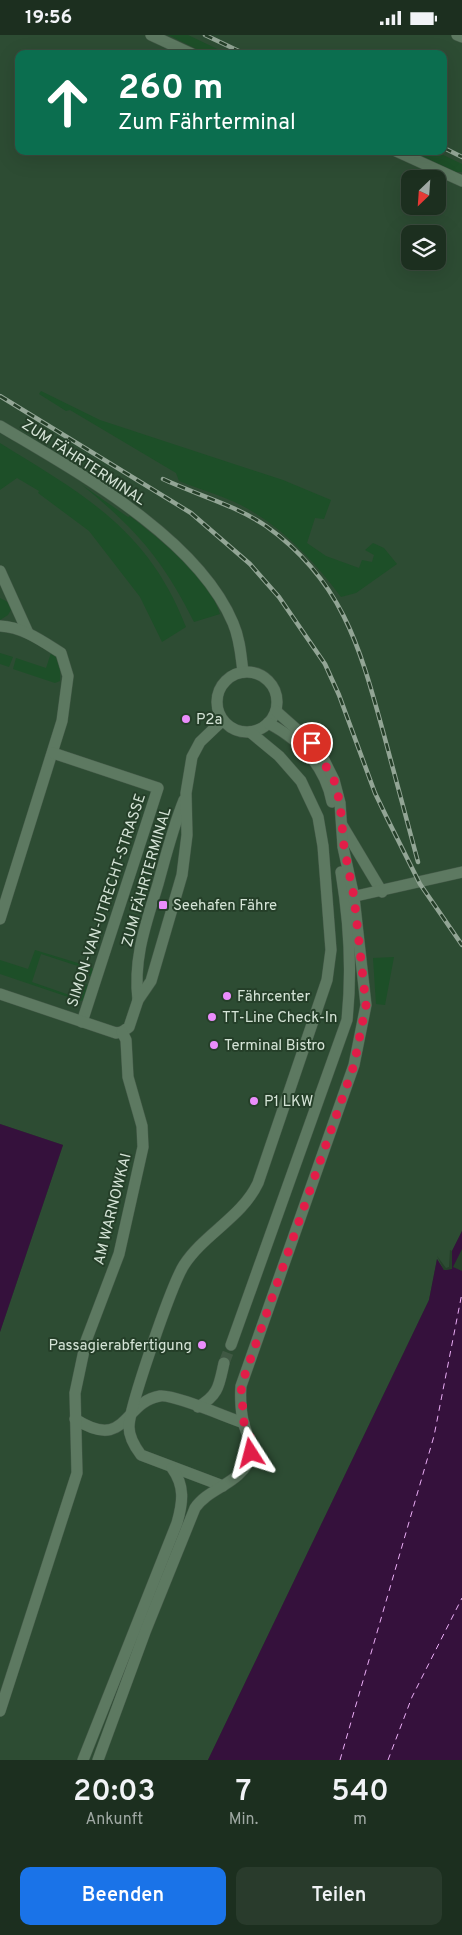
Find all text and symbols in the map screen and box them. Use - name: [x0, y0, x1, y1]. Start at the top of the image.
- text: 19:56: [25, 6, 72, 30]
- text: 260 m: [118, 67, 223, 111]
- icon: ahead: [35, 70, 100, 135]
- text: Zum Fährterminal: [118, 110, 296, 137]
- north arrow: [401, 170, 446, 215]
- map controls: [401, 170, 446, 270]
- button: layers: [401, 225, 446, 270]
- street label: ZUM FÄHRTERMINAL: [17, 415, 149, 511]
- place label: P2a: [196, 711, 222, 730]
- marker: P2a: [180, 713, 192, 725]
- pin: [291, 722, 333, 764]
- icon: arrive: [298, 729, 326, 757]
- street label: SIMON-VAN-UTRECHT-STRASSE: [64, 791, 151, 1010]
- street label: ZUM FÄHRTERMINAL: [117, 805, 176, 949]
- place label: Seehafen Fähre: [173, 897, 277, 916]
- marker: Seehafen Fähre: [157, 899, 169, 911]
- place label: Fährcenter: [237, 988, 311, 1007]
- marker: Fährcenter: [221, 990, 233, 1002]
- place label: TT-Line Check-In: [222, 1009, 337, 1028]
- marker: TT-Line Check-In: [206, 1011, 218, 1023]
- place label: Terminal Bistro: [224, 1037, 325, 1056]
- marker: Terminal Bistro: [208, 1039, 220, 1051]
- place label: P1 LKW: [264, 1093, 313, 1112]
- marker: P1 LKW: [248, 1095, 260, 1107]
- street label: AM WARNOWKAI: [90, 1152, 137, 1267]
- place label: Passagierabfertigung: [49, 1337, 192, 1356]
- marker: Passagierabfertigung: [196, 1339, 208, 1351]
- position arrow: [224, 1426, 276, 1478]
- text: 20:03: [73, 1774, 156, 1811]
- text: 7: [235, 1774, 251, 1811]
- text: 540: [331, 1774, 389, 1811]
- text: Ankunft: [85, 1810, 143, 1830]
- text: Min.: [229, 1810, 258, 1830]
- text: m: [353, 1810, 367, 1830]
- button: Beenden: [20, 1867, 226, 1925]
- button: Teilen: [236, 1867, 442, 1925]

